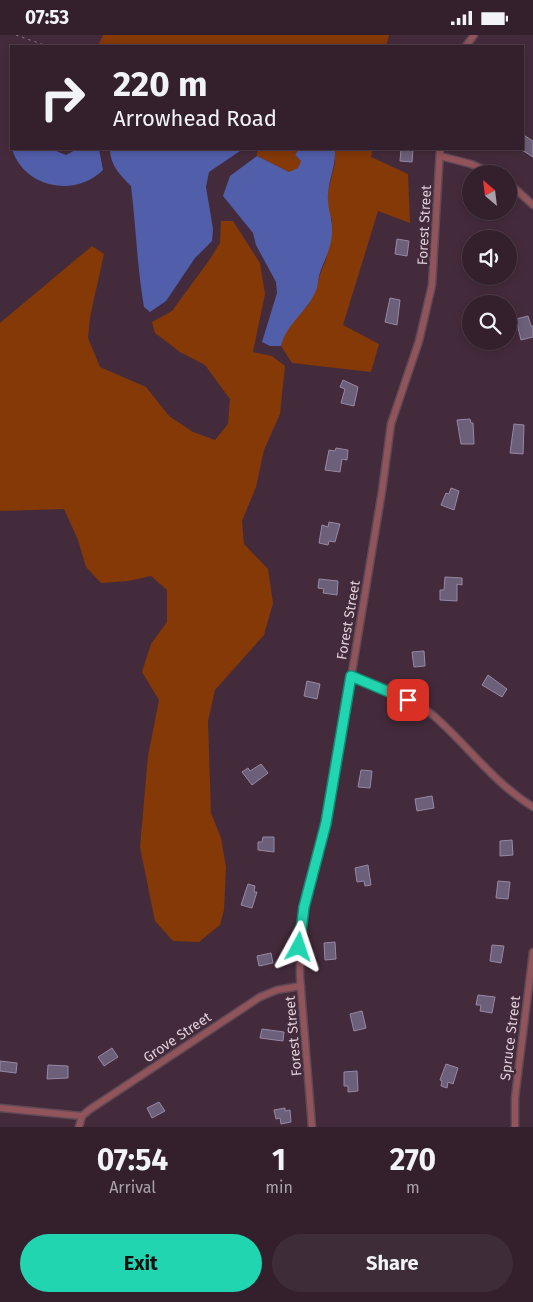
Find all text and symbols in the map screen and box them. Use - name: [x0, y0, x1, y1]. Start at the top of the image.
- text: 07:53: [25, 6, 69, 29]
- text: 220 m: [113, 63, 208, 105]
- icon: right: [30, 65, 95, 130]
- text: Arrowhead Road: [113, 105, 277, 132]
- north arrow: [462, 165, 518, 220]
- map controls: [462, 165, 517, 350]
- street label: Forest Street: [414, 183, 435, 266]
- button: sound: [462, 230, 517, 285]
- button: search: [462, 295, 517, 350]
- street label: Forest Street: [333, 578, 364, 661]
- pin: [387, 679, 429, 721]
- icon: arrive: [394, 686, 422, 714]
- position arrow: [272, 920, 324, 972]
- street label: Forest Street: [281, 994, 305, 1077]
- street label: Spruce Street: [497, 994, 524, 1081]
- street label: Grove Street: [140, 1008, 215, 1066]
- text: 07:54: [97, 1142, 168, 1178]
- text: 1: [272, 1142, 286, 1178]
- text: 270: [390, 1142, 436, 1178]
- text: Arrival: [109, 1178, 156, 1197]
- text: min: [265, 1178, 293, 1197]
- text: m: [406, 1178, 420, 1197]
- button: Exit: [20, 1234, 262, 1292]
- button: Share: [272, 1234, 513, 1292]

